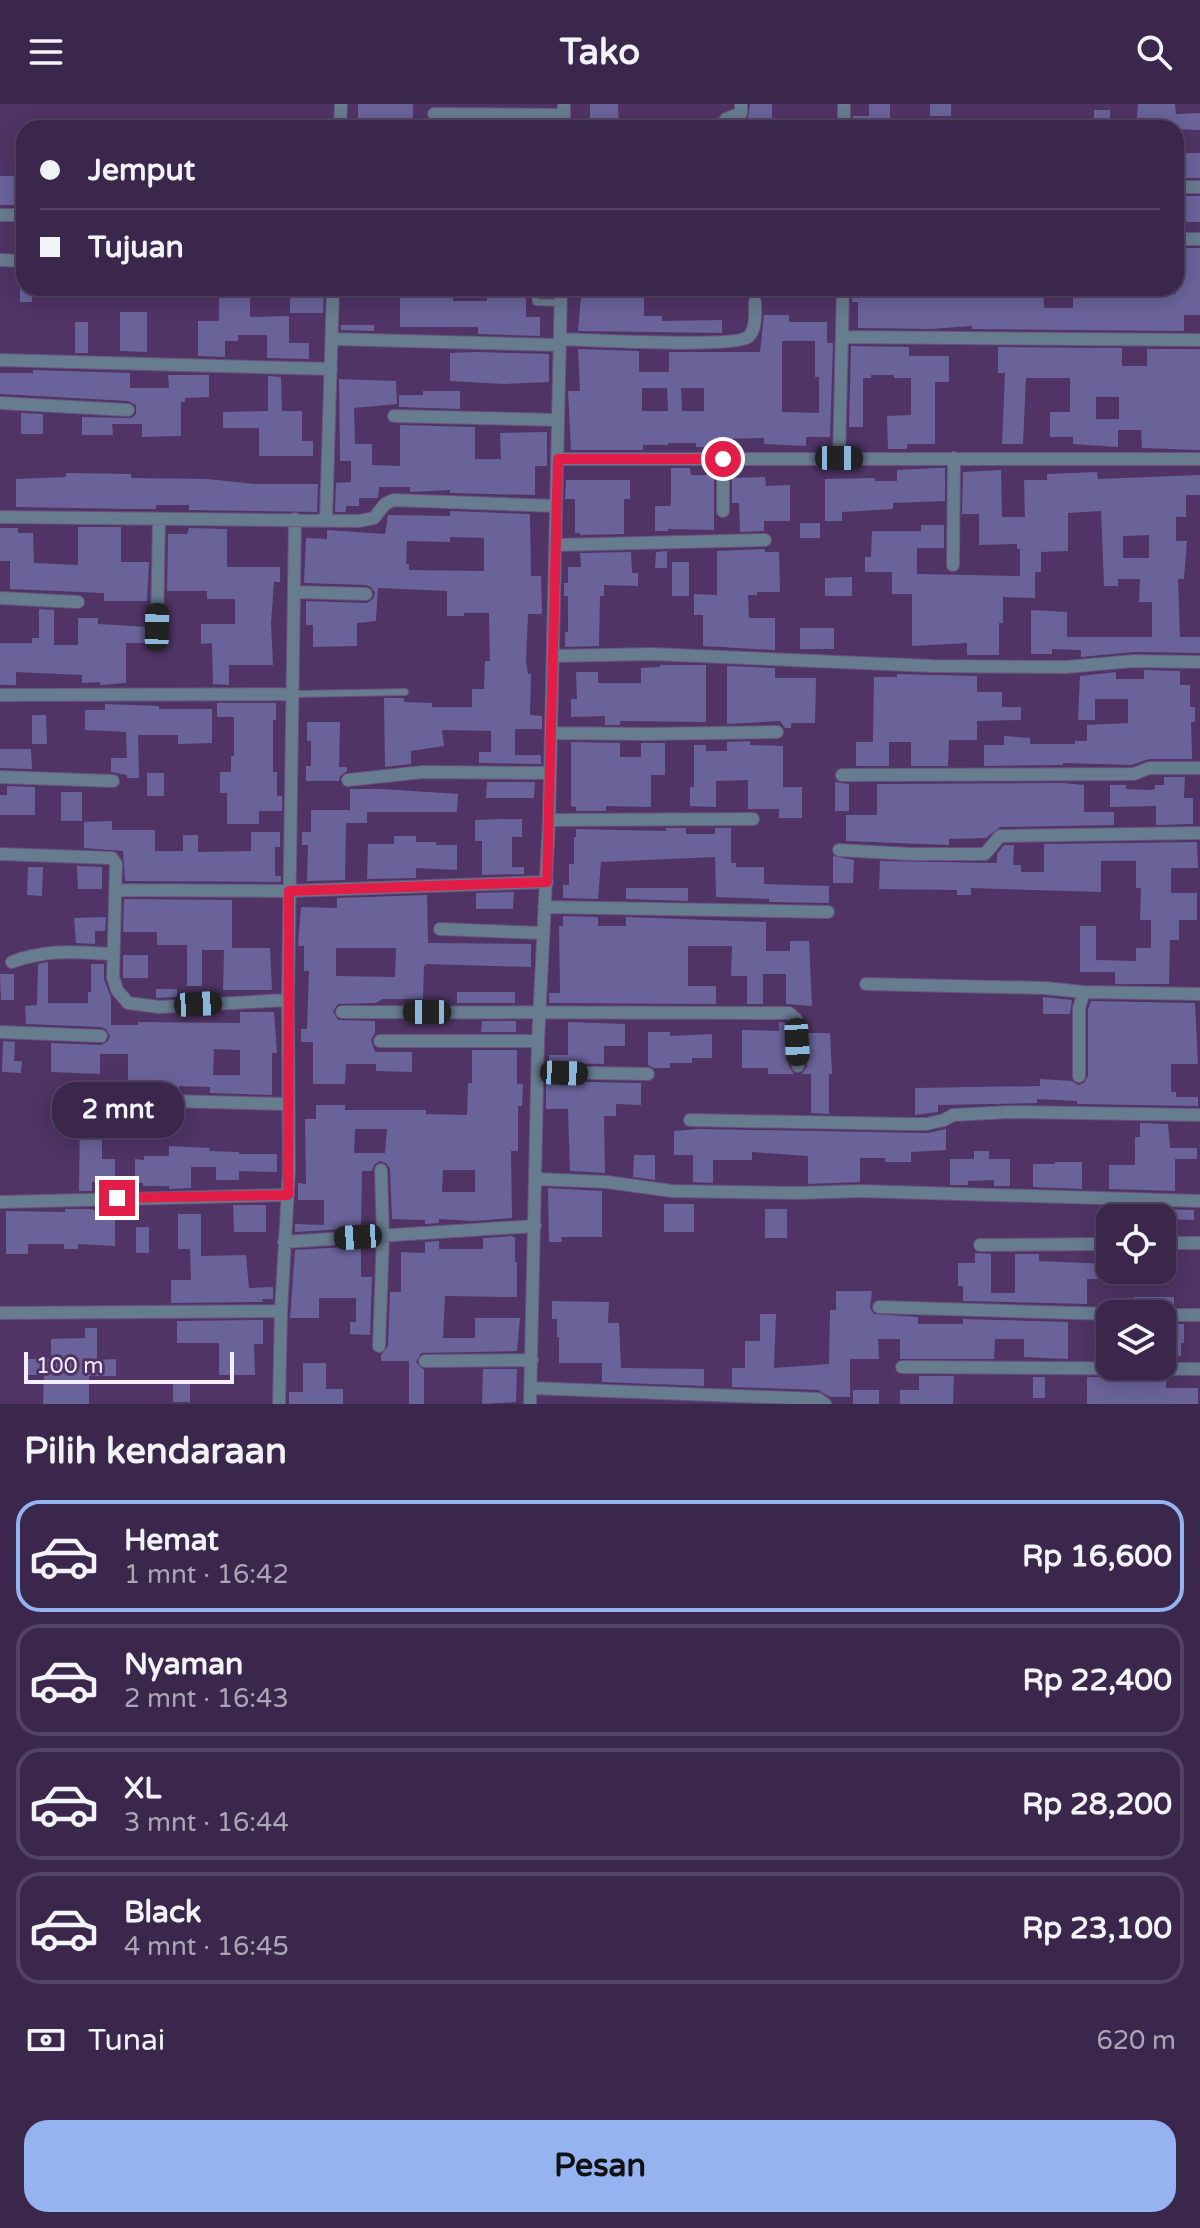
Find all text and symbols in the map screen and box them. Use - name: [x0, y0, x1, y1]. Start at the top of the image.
- icon: menu: [24, 30, 68, 74]
- icon: search: [1132, 30, 1176, 74]
- text: Tako: [560, 31, 640, 74]
- text: Jemput: [88, 152, 195, 189]
- text: Tujuan: [88, 229, 184, 266]
- route start: [705, 441, 741, 477]
- car: [815, 446, 863, 470]
- car: [145, 603, 169, 651]
- car: [173, 991, 223, 1017]
- car: [403, 1000, 451, 1024]
- car: [784, 1017, 810, 1067]
- car: [540, 1060, 588, 1086]
- callout: 2 mnt: [51, 1082, 183, 1138]
- text: 2 mnt: [82, 1094, 154, 1125]
- route end: [99, 1180, 135, 1216]
- map controls: [1096, 1204, 1176, 1380]
- button: locate: [1096, 1204, 1176, 1284]
- car: [333, 1223, 383, 1251]
- button: layers: [1096, 1300, 1176, 1380]
- scale bar: [24, 1348, 234, 1384]
- text: 100 m: [36, 1353, 103, 1379]
- text: Pilih kendaraan: [24, 1430, 287, 1473]
- icon: car: [28, 1520, 100, 1592]
- text: Hemat: [124, 1522, 219, 1559]
- text: Rp 16,600: [1022, 1538, 1172, 1575]
- text: 1 mnt · 16:42: [124, 1559, 289, 1590]
- icon: car: [28, 1644, 100, 1716]
- text: Nyaman: [124, 1646, 243, 1683]
- text: Rp 22,400: [1023, 1662, 1172, 1699]
- text: 2 mnt · 16:43: [124, 1683, 289, 1714]
- icon: car: [28, 1768, 100, 1840]
- text: XL: [124, 1770, 161, 1807]
- text: Rp 28,200: [1022, 1786, 1172, 1823]
- text: 3 mnt · 16:44: [124, 1807, 289, 1838]
- icon: car: [28, 1892, 100, 1964]
- text: Black: [124, 1894, 201, 1931]
- text: Rp 23,100: [1022, 1910, 1172, 1947]
- text: 4 mnt · 16:45: [124, 1931, 289, 1962]
- icon: cash: [24, 2018, 68, 2062]
- text: Tunai: [88, 2022, 165, 2059]
- text: 620 m: [1096, 2025, 1176, 2056]
- button: Pesan: [24, 2120, 1176, 2212]

